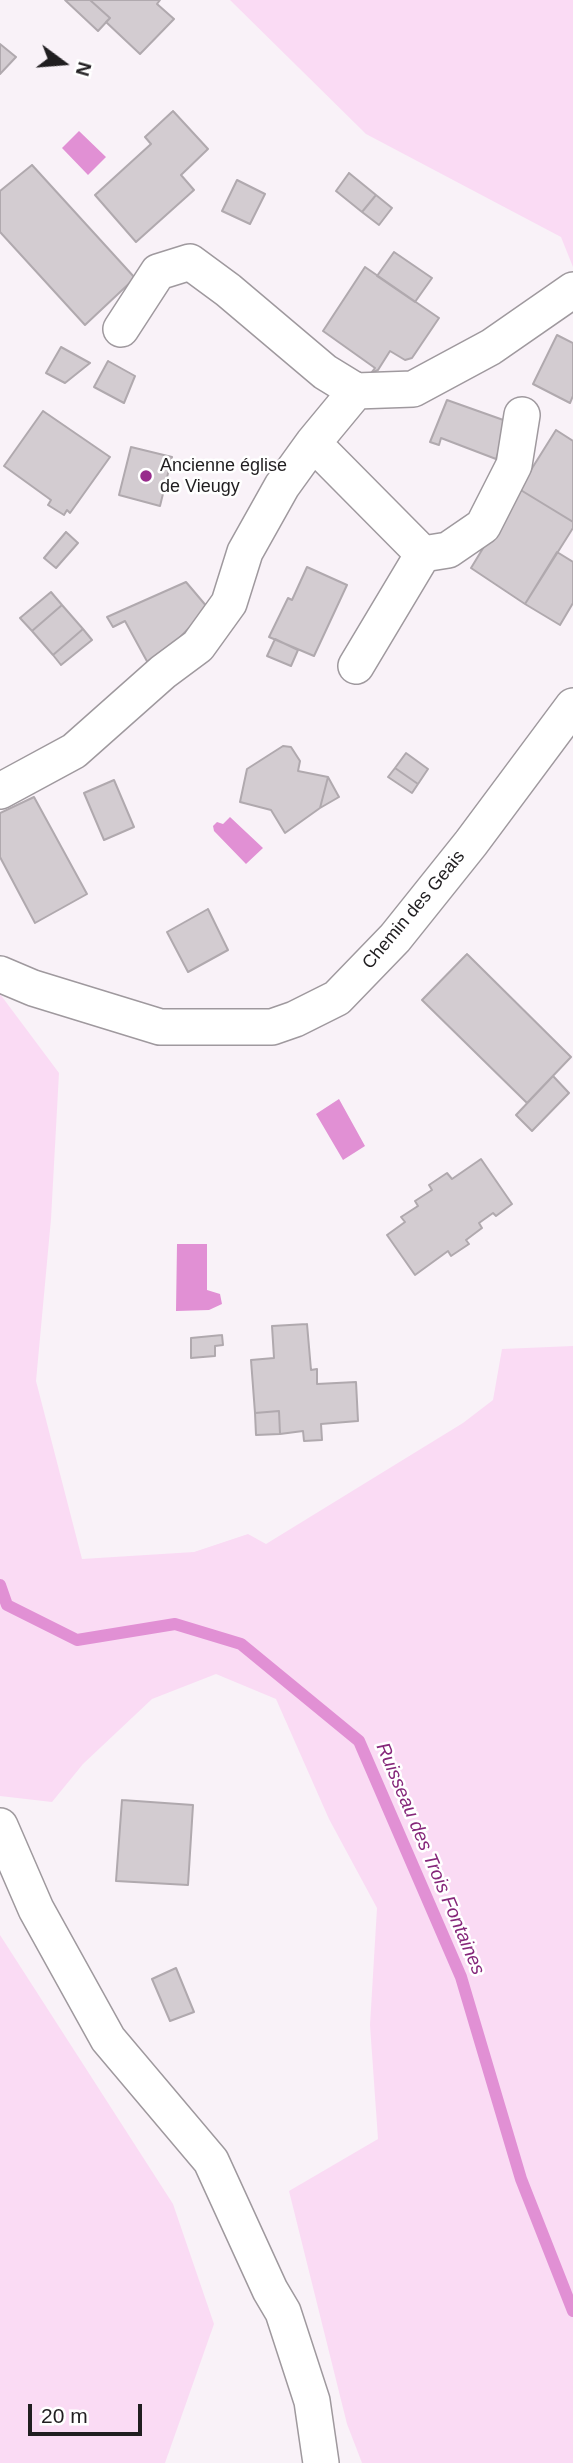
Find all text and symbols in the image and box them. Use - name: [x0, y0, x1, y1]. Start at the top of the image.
- north arrow: [28, 28, 98, 98]
- text: N: [72, 59, 96, 78]
- place label: Ancienne église de Vieugy: [160, 455, 287, 498]
- marker: Ancienne église de Vieugy: [138, 468, 154, 484]
- street label: Chemin des Geais: [358, 846, 470, 974]
- water label: Ruisseau des Trois Fontaines: [371, 1740, 489, 1978]
- scale bar: [32, 2390, 145, 2434]
- text: 20 m: [41, 2404, 88, 2427]

